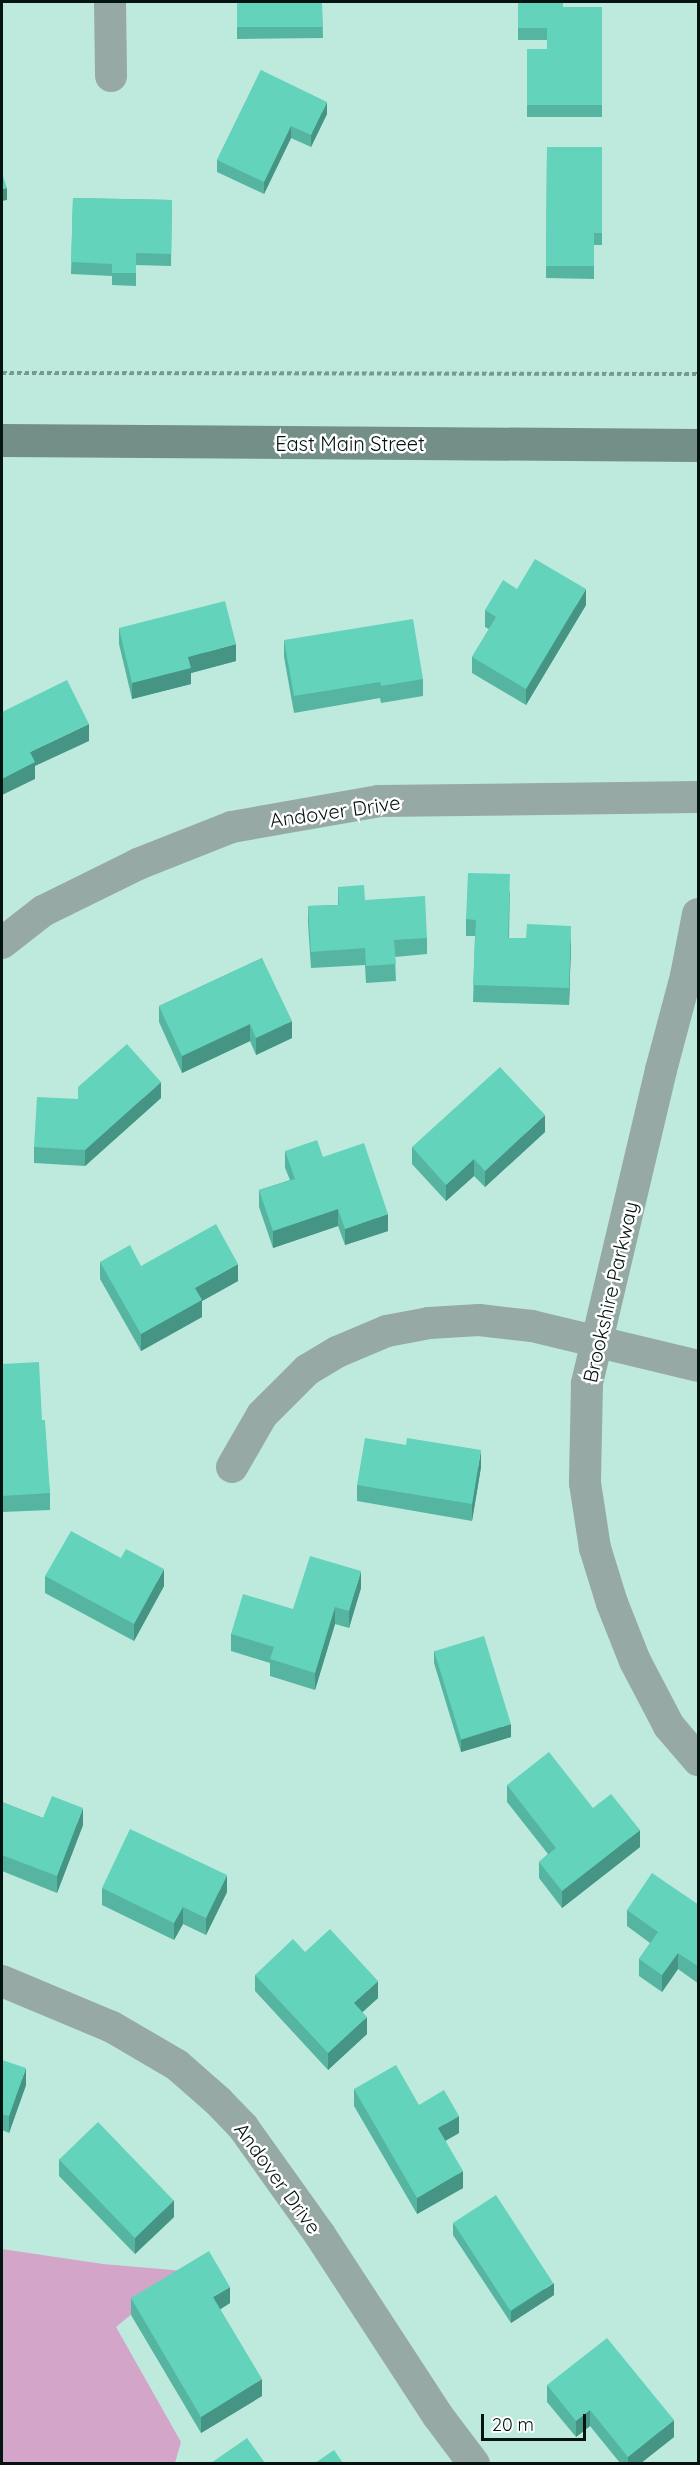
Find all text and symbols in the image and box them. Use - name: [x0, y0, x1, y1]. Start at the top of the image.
- street label: East Main Street: [275, 431, 425, 455]
- street label: Andover Drive: [268, 790, 402, 832]
- street label: Brookshire Parkway: [577, 1199, 643, 1385]
- street label: Andover Drive: [230, 2118, 326, 2238]
- scale bar: [484, 2402, 589, 2440]
- text: 20 m: [492, 2413, 534, 2436]

